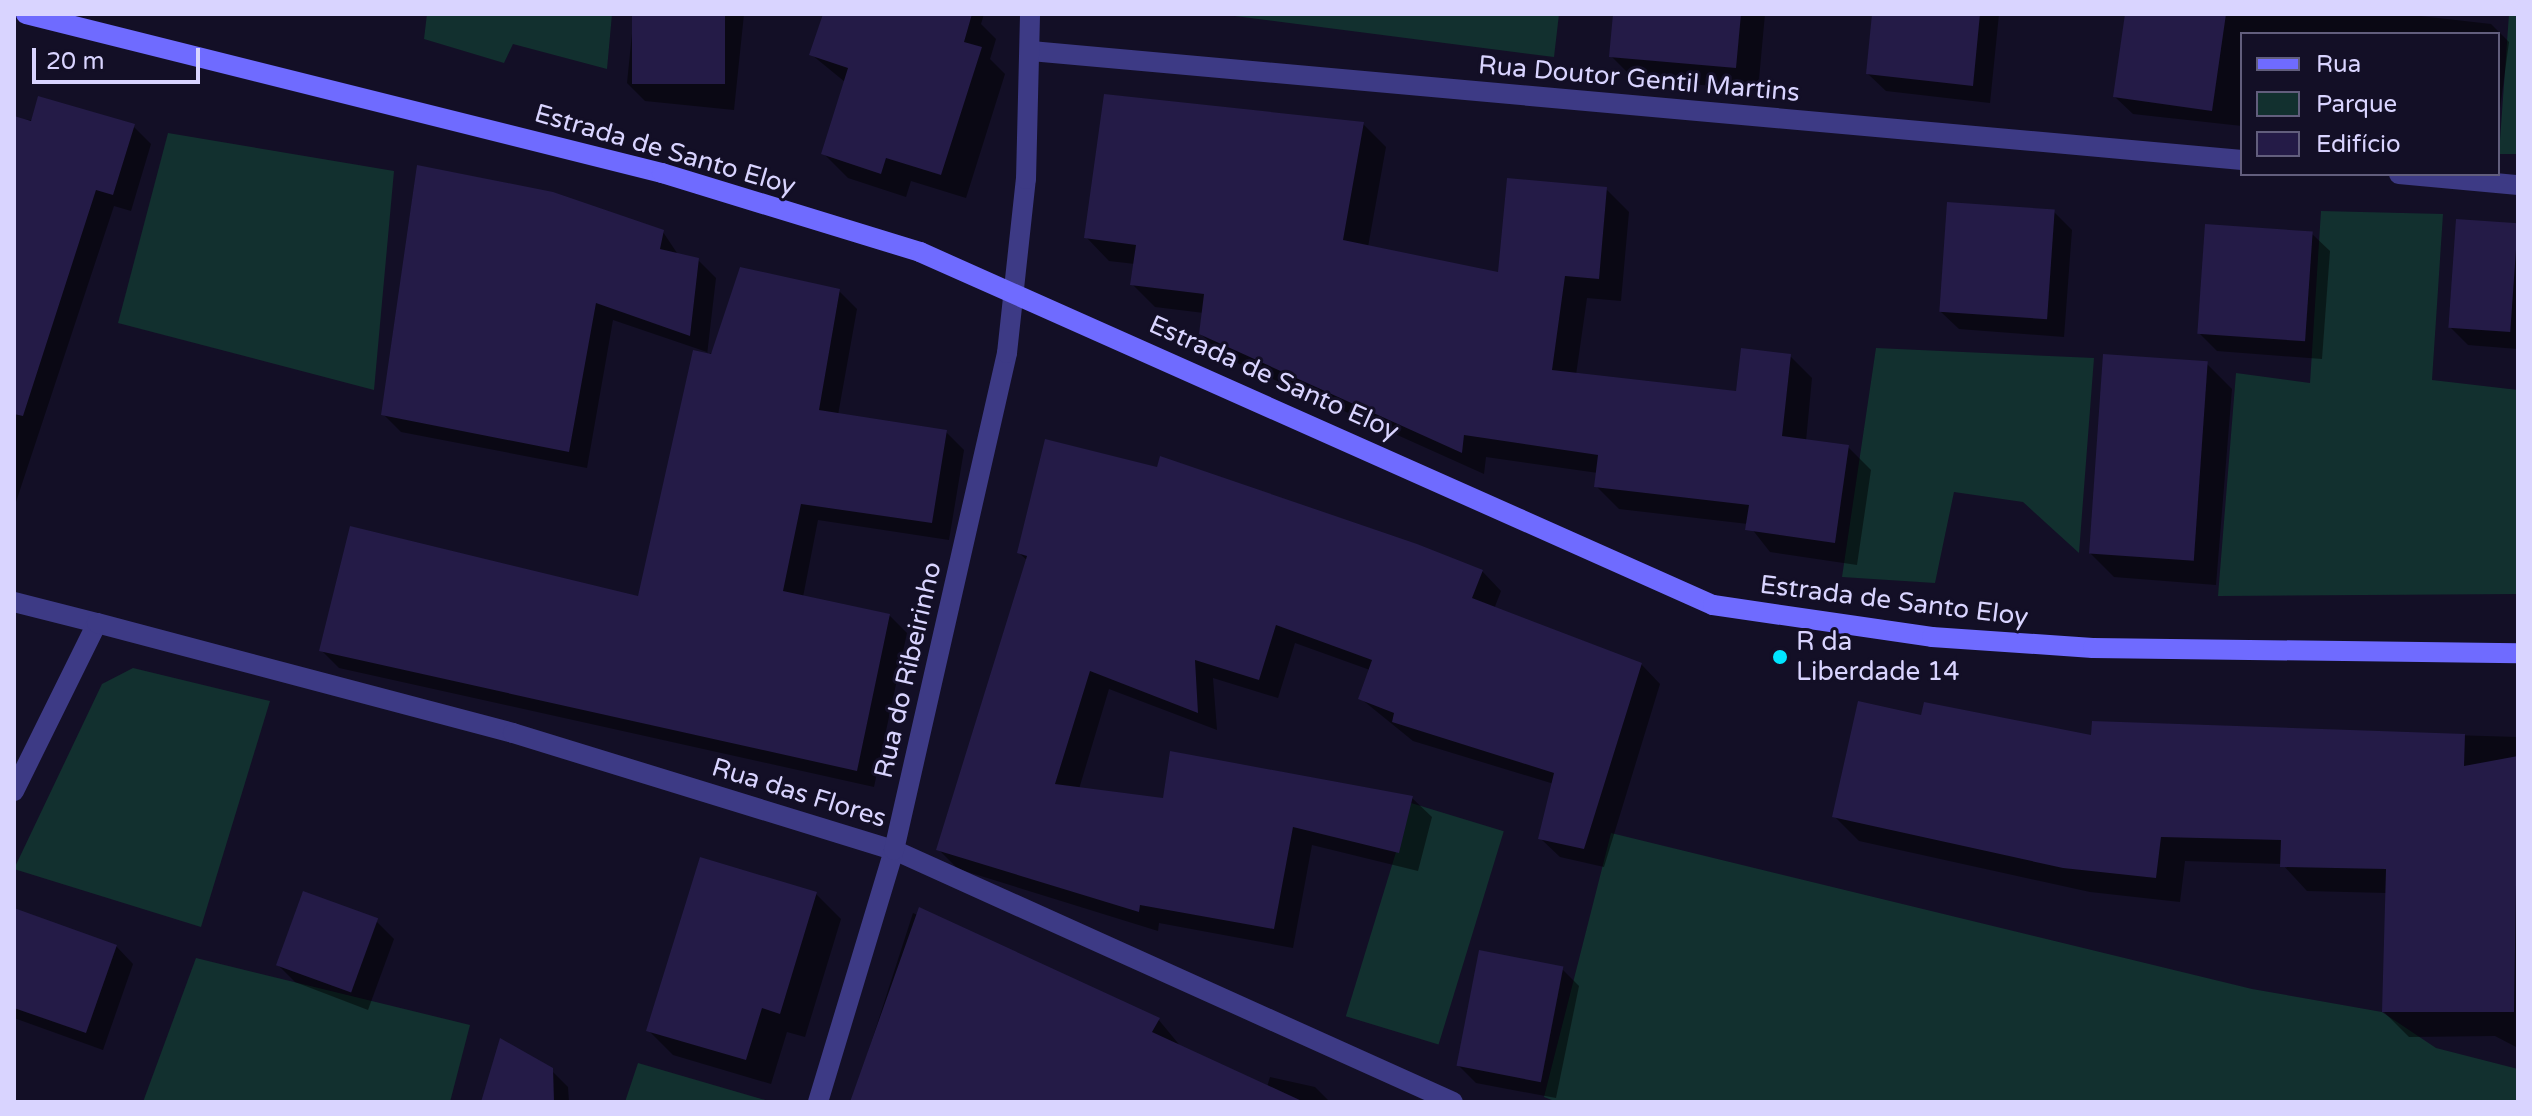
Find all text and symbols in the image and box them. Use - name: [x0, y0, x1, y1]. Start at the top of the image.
- scale bar: [36, 32, 204, 82]
- legend: [2240, 32, 2500, 176]
- text: 20 m: [46, 47, 104, 76]
- street label: Rua Doutor Gentil Martins: [1477, 49, 1801, 109]
- text: Rua: [2316, 50, 2361, 79]
- text: Parque: [2316, 90, 2397, 119]
- street label: Estrada de Santo Eloy: [531, 98, 799, 202]
- text: Edifício: [2316, 130, 2401, 159]
- street label: Estrada de Santo Eloy: [1144, 309, 1404, 447]
- street label: Rua do Ribeirinho: [868, 559, 948, 781]
- street label: Estrada de Santo Eloy: [1758, 569, 2030, 633]
- place label: R da Liberdade 14: [1796, 626, 1960, 688]
- marker: R da Liberdade 14: [1771, 648, 1789, 666]
- street label: Rua das Flores: [708, 752, 890, 834]

